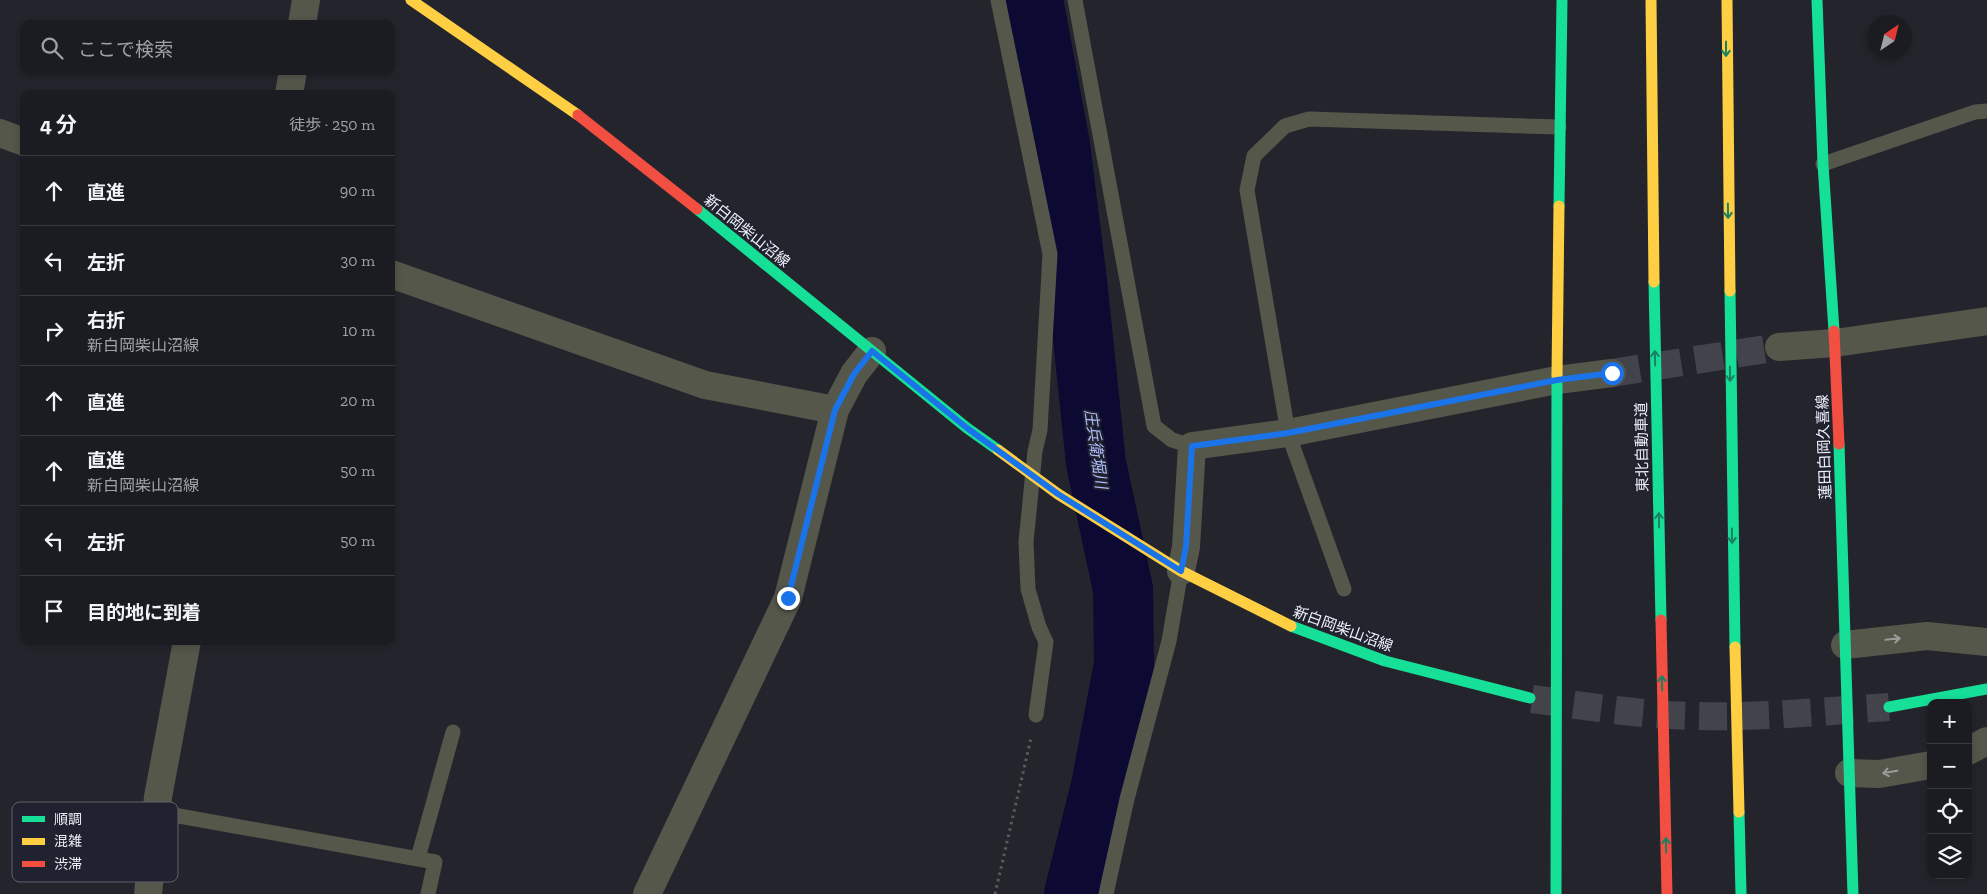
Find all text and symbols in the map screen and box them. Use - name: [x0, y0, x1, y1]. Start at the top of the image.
- north arrow: [1867, 15, 1912, 60]
- search box: [20, 20, 395, 75]
- icon: search: [38, 34, 66, 62]
- text: ここで検索: [78, 38, 173, 61]
- one-way arrow: [1721, 40, 1731, 56]
- text: 4 分: [40, 112, 77, 137]
- text: 徒歩 · 250 m: [289, 115, 375, 134]
- icon: ahead: [40, 177, 68, 205]
- text: 直進: [87, 181, 125, 204]
- text: 90 m: [340, 181, 375, 200]
- street label: 新白岡柴山沼線: [701, 191, 793, 271]
- one-way arrow: [1723, 203, 1732, 219]
- icon: left: [40, 247, 68, 275]
- text: 左折: [87, 251, 125, 274]
- text: 30 m: [341, 251, 375, 270]
- text: 右折: [87, 309, 125, 332]
- icon: right: [40, 317, 68, 345]
- text: 10 m: [342, 321, 375, 340]
- text: 新白岡柴山沼線: [87, 336, 199, 355]
- one-way arrow: [1650, 350, 1660, 366]
- route start: [1601, 362, 1624, 385]
- one-way arrow: [1725, 365, 1734, 381]
- icon: ahead: [40, 387, 68, 415]
- text: 直進: [87, 391, 125, 414]
- text: 20 m: [340, 391, 375, 410]
- street label: 蓮田白岡久喜線: [1813, 394, 1835, 500]
- street label: 東北自動車道: [1632, 402, 1652, 492]
- water label: 庄兵衛堀川: [1081, 408, 1111, 492]
- text: 直進: [87, 449, 125, 472]
- icon: ahead: [40, 457, 68, 485]
- text: 50 m: [340, 461, 375, 480]
- text: 新白岡柴山沼線: [87, 476, 199, 495]
- one-way arrow: [1654, 513, 1663, 529]
- icon: left: [40, 527, 68, 555]
- one-way arrow: [1727, 528, 1736, 544]
- text: 左折: [87, 531, 125, 554]
- text: 50 m: [340, 531, 375, 550]
- route end: [777, 587, 800, 610]
- icon: arrive: [40, 597, 68, 625]
- text: 目的地に到着: [87, 601, 201, 624]
- street label: 新白岡柴山沼線: [1291, 603, 1395, 655]
- one-way arrow: [1885, 635, 1901, 644]
- one-way arrow: [1657, 675, 1667, 692]
- map controls: [1927, 699, 1972, 879]
- button: +: [1927, 699, 1972, 744]
- button: −: [1927, 744, 1972, 789]
- one-way arrow: [1882, 767, 1898, 777]
- button: locate: [1927, 789, 1972, 834]
- legend: [12, 802, 178, 882]
- text: 順調: [54, 811, 82, 828]
- text: 混雑: [54, 833, 82, 850]
- button: layers: [1927, 834, 1972, 879]
- one-way arrow: [1661, 838, 1670, 854]
- text: 渋滞: [54, 856, 82, 873]

